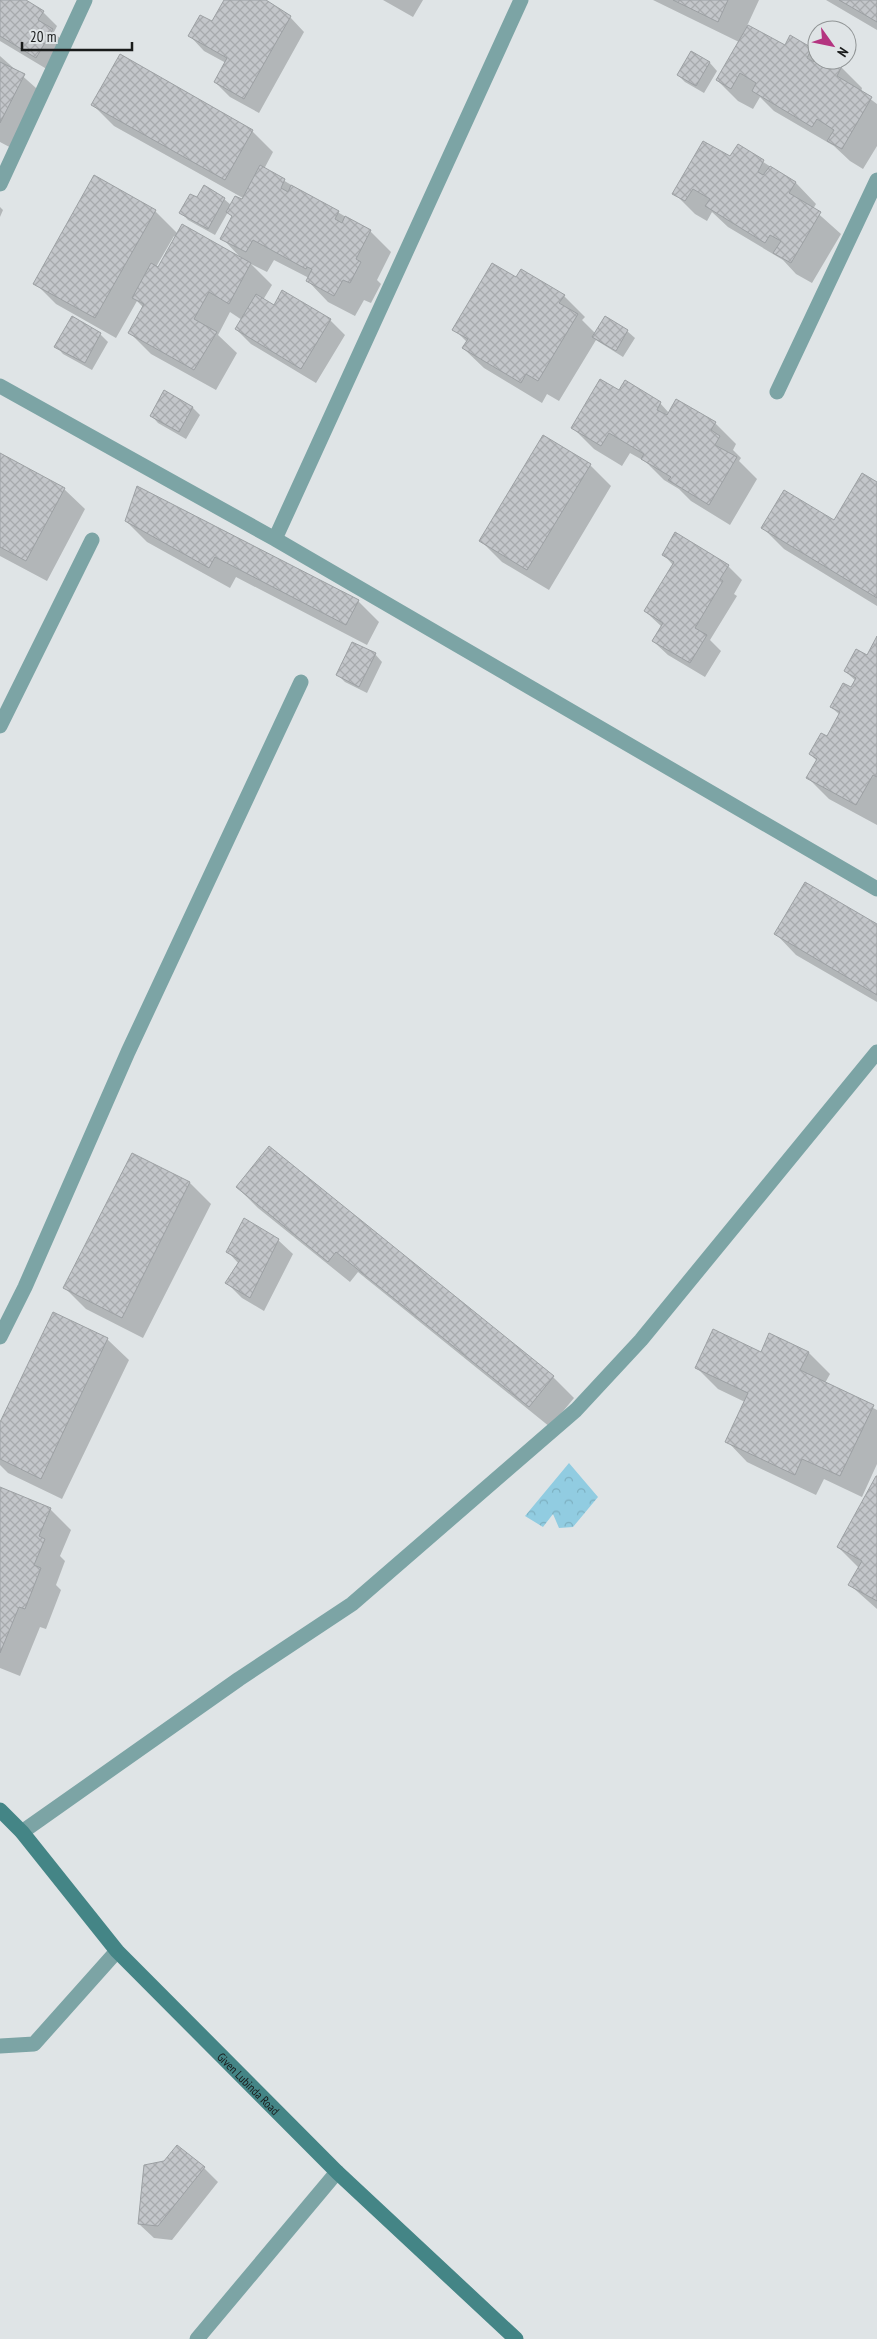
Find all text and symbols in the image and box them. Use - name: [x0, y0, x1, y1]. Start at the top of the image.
- scale bar: [22, 20, 132, 52]
- north arrow: [807, 20, 857, 70]
- text: 20 m: [30, 27, 56, 46]
- text: N: [833, 44, 853, 60]
- street label: Given Lubinda Road: [214, 2049, 283, 2118]

